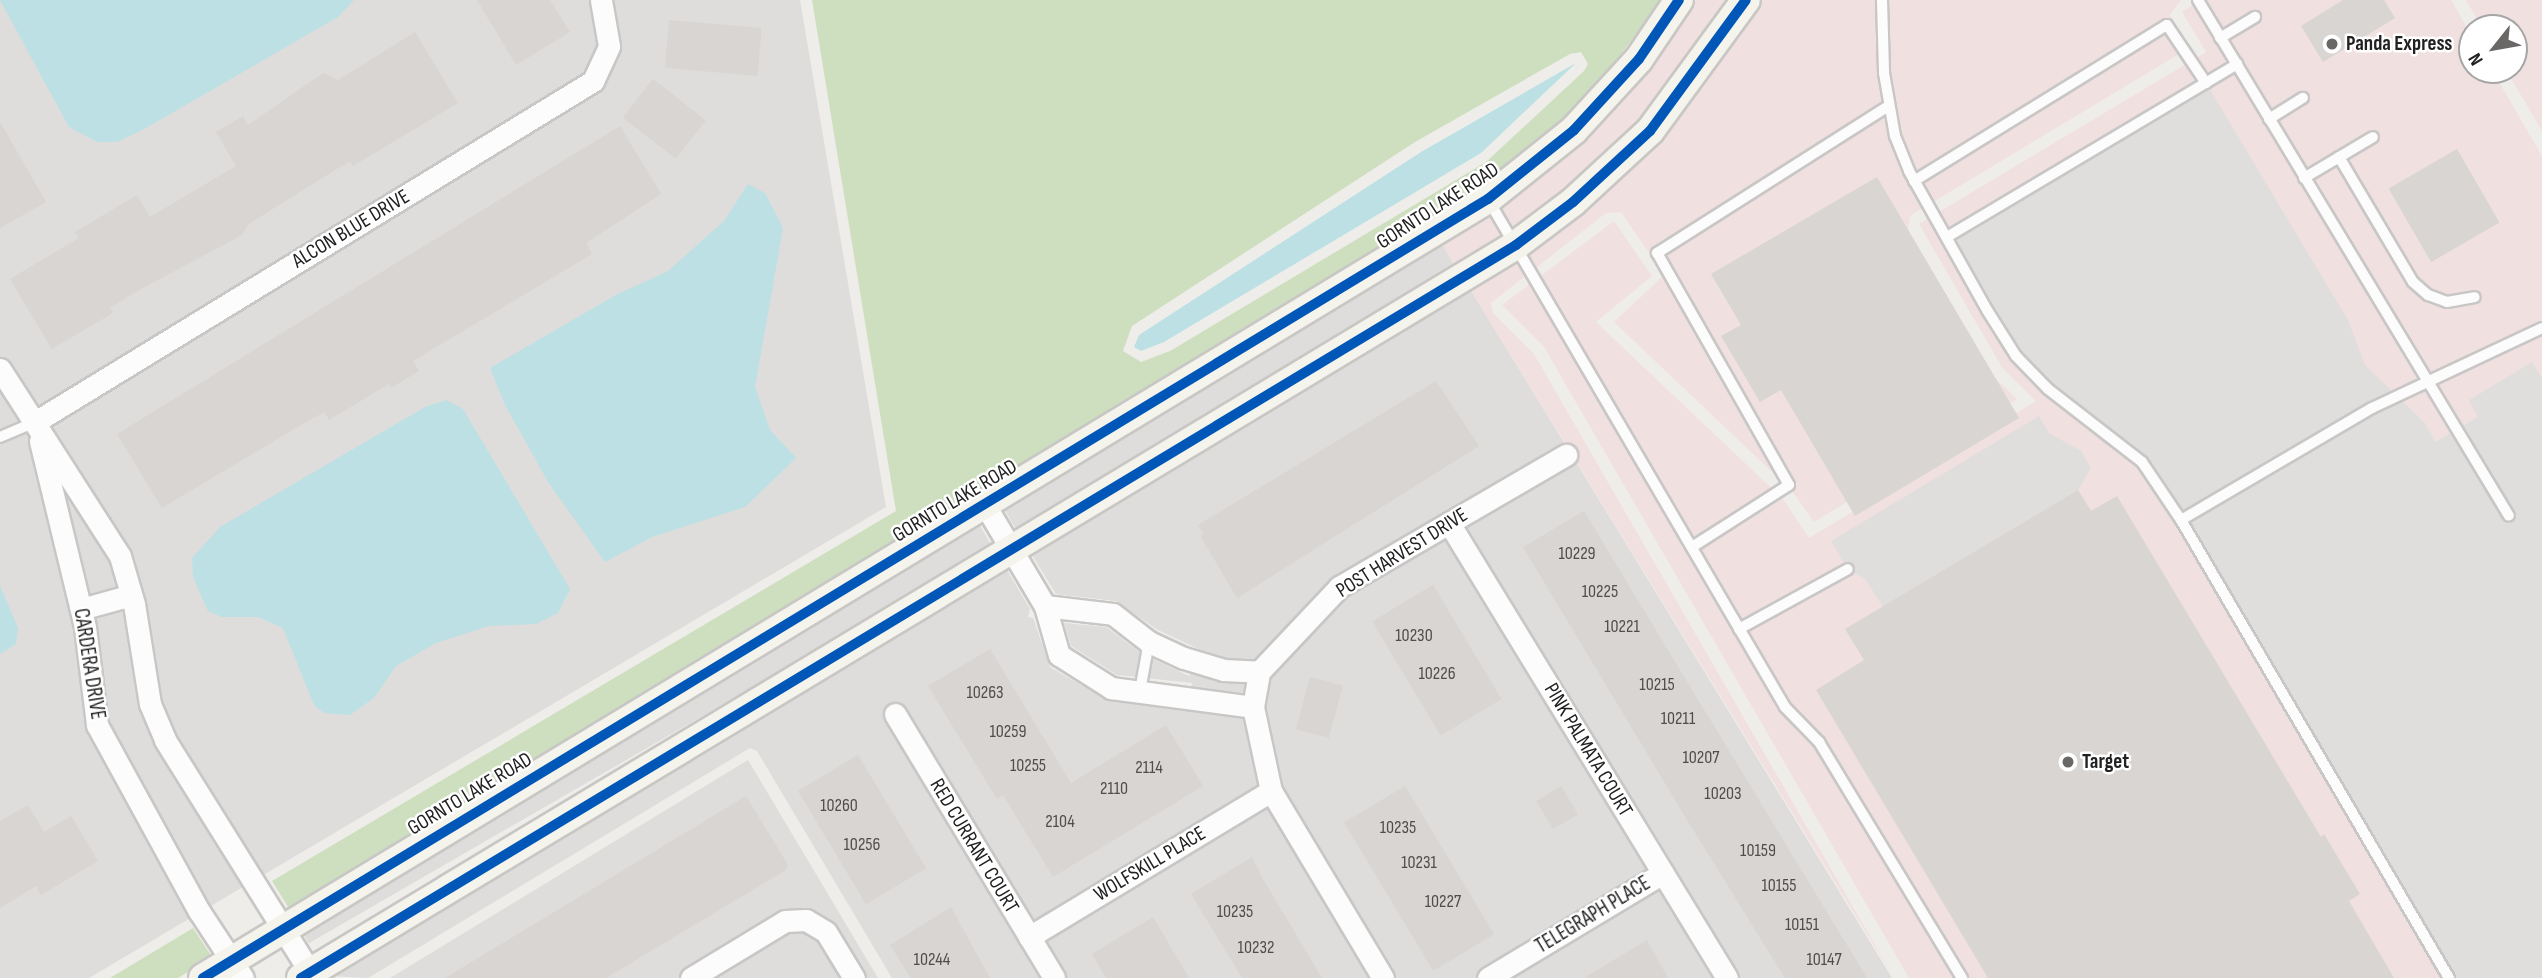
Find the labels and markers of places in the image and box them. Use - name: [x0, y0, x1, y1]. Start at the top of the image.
- place label: Panda Express: [2346, 31, 2452, 57]
- marker: Panda Express: [2324, 36, 2340, 52]
- place label: Target: [2082, 749, 2129, 775]
- marker: Target: [2060, 754, 2076, 770]

